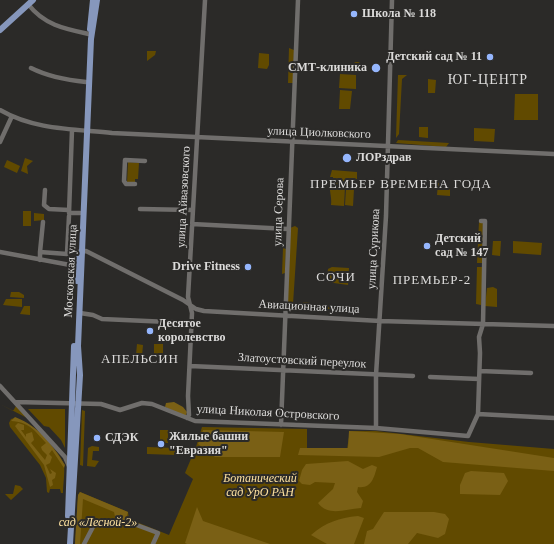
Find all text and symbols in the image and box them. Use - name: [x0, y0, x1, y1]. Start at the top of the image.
- place label: Школа № 118: [362, 7, 436, 21]
- marker: Школа № 118: [349, 9, 359, 19]
- place label: Детский сад № 11: [386, 50, 482, 64]
- marker: Детский сад № 11: [485, 52, 495, 62]
- place label: СМТ-клиника: [288, 61, 367, 75]
- marker: СМТ-клиника: [370, 62, 382, 74]
- district label: ЮГ-ЦЕНТР: [448, 72, 528, 88]
- street label: улица Циолковского: [267, 124, 371, 142]
- street label: улица Айвазовского: [174, 146, 194, 248]
- place label: ЛОРздрав: [356, 151, 411, 165]
- marker: ЛОРздрав: [341, 152, 353, 164]
- street label: улица Серова: [271, 177, 287, 247]
- district label: ПРЕМЬЕР: [310, 177, 376, 193]
- district label: ВРЕМЕНА ГОДА: [380, 177, 492, 193]
- street label: улица Сурикова: [365, 208, 383, 290]
- street label: Московская улица: [61, 224, 81, 318]
- place label: Детский сад № 147: [435, 232, 489, 260]
- marker: Детский сад № 147: [422, 241, 432, 251]
- place label: Drive Fitness: [172, 260, 240, 274]
- marker: Drive Fitness: [243, 262, 253, 272]
- district label: СОЧИ: [316, 270, 356, 286]
- district label: ПРЕМЬЕР-2: [393, 273, 471, 289]
- street label: Авиационная улица: [258, 297, 360, 317]
- place label: Десятое королевство: [158, 317, 226, 345]
- marker: Десятое королевство: [145, 326, 155, 336]
- street label: Златоустовский переулок: [237, 350, 367, 372]
- district label: АПЕЛЬСИН: [101, 352, 179, 368]
- street label: улица Николая Островского: [196, 402, 340, 424]
- place label: Жилые башни "Евразия": [169, 430, 248, 458]
- place label: СДЭК: [105, 431, 138, 445]
- marker: СДЭК: [92, 433, 102, 443]
- marker: Жилые башни "Евразия": [156, 439, 166, 449]
- park label: Ботанический сад УрО РАН: [223, 472, 297, 500]
- park label: сад «Лесной-2»: [59, 516, 137, 530]

